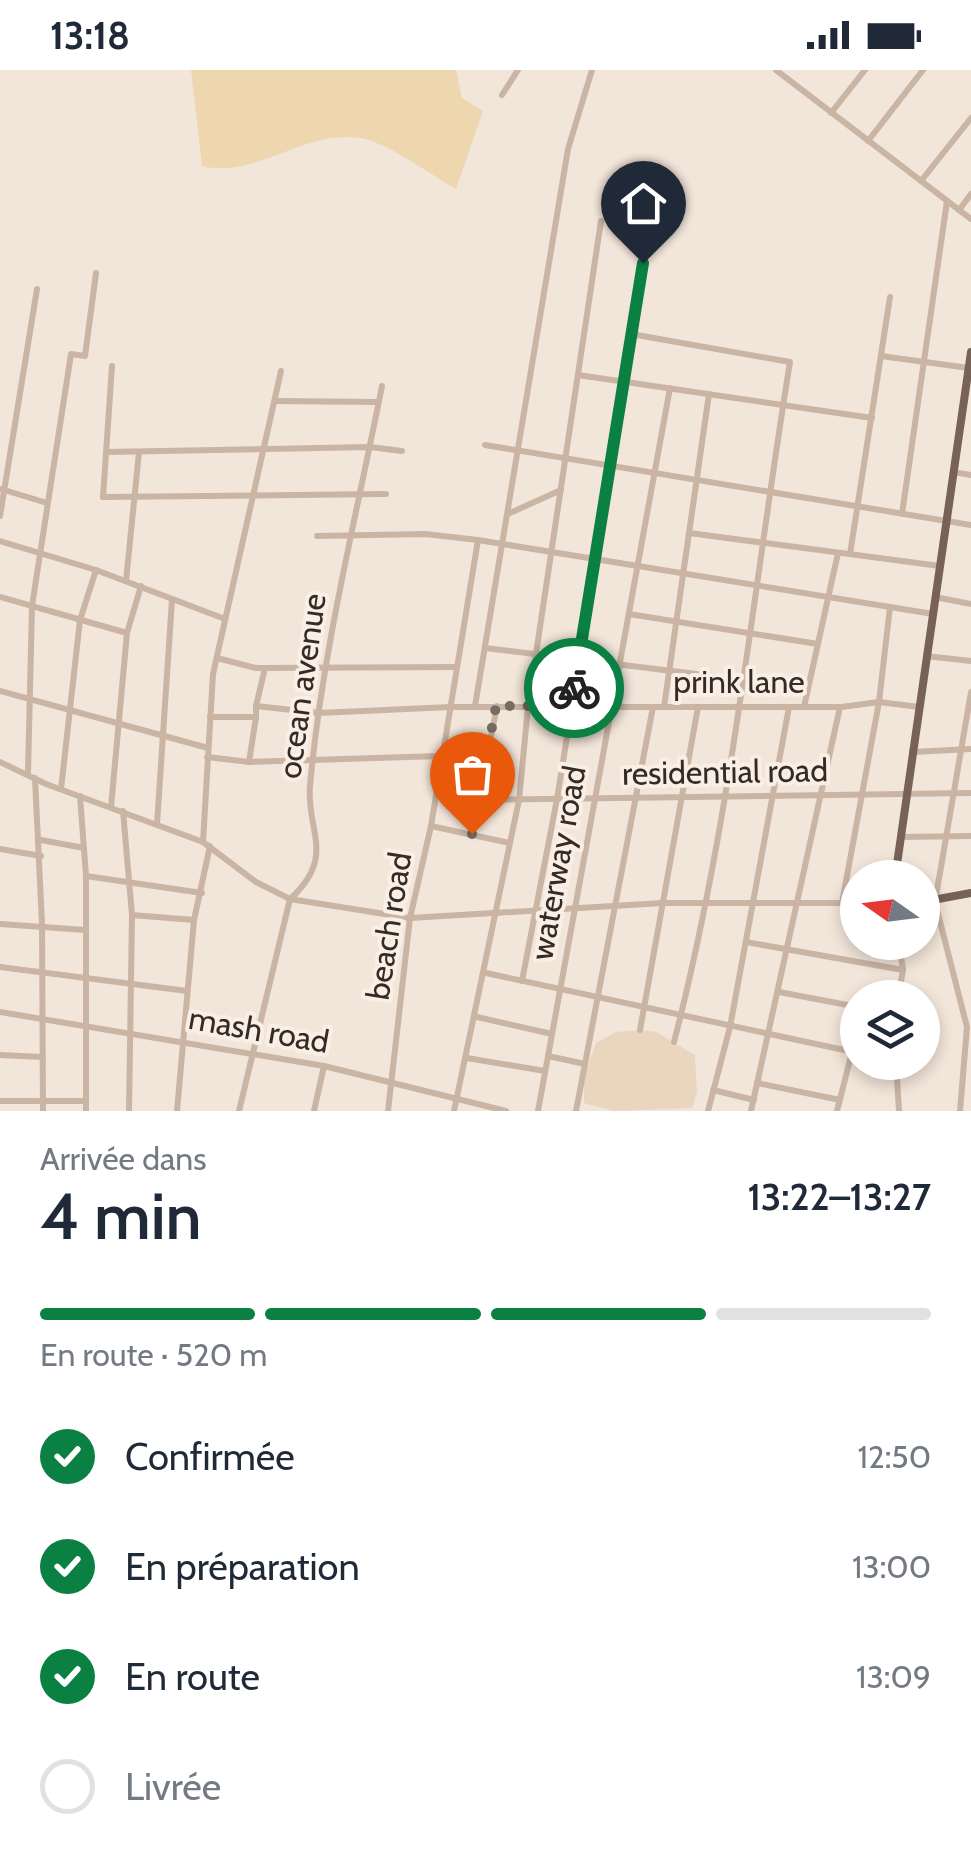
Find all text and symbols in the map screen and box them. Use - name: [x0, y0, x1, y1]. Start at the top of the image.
- text: 13:18: [50, 12, 130, 59]
- pin: [601, 161, 686, 264]
- icon: home: [616, 176, 671, 231]
- street label: ocean avenue: [269, 591, 334, 781]
- courier: [524, 638, 624, 738]
- icon: bike: [547, 661, 602, 716]
- street label: prink lane: [673, 662, 805, 701]
- pin: [430, 732, 515, 835]
- icon: bag: [445, 747, 500, 802]
- street label: residential road: [622, 750, 828, 793]
- street label: waterway road: [521, 763, 594, 963]
- street label: beach road: [358, 849, 419, 1003]
- north arrow: [840, 860, 940, 960]
- map controls: [840, 860, 940, 1080]
- button: layers: [840, 980, 940, 1080]
- street label: mash road: [186, 998, 332, 1061]
- text: Arrivée dans: [40, 1139, 206, 1178]
- text: 13:22–13:27: [747, 1173, 931, 1220]
- text: 4 min: [40, 1176, 202, 1255]
- text: En route · 520 m: [40, 1335, 267, 1374]
- icon: check: [40, 1429, 95, 1484]
- text: Confirmée: [125, 1433, 295, 1480]
- text: 12:50: [857, 1437, 931, 1476]
- icon: check: [40, 1539, 95, 1594]
- text: En préparation: [125, 1543, 360, 1590]
- text: 13:00: [852, 1547, 931, 1586]
- icon: check: [40, 1649, 95, 1704]
- text: En route: [125, 1653, 260, 1700]
- text: 13:09: [856, 1657, 931, 1696]
- text: Livrée: [125, 1763, 221, 1810]

